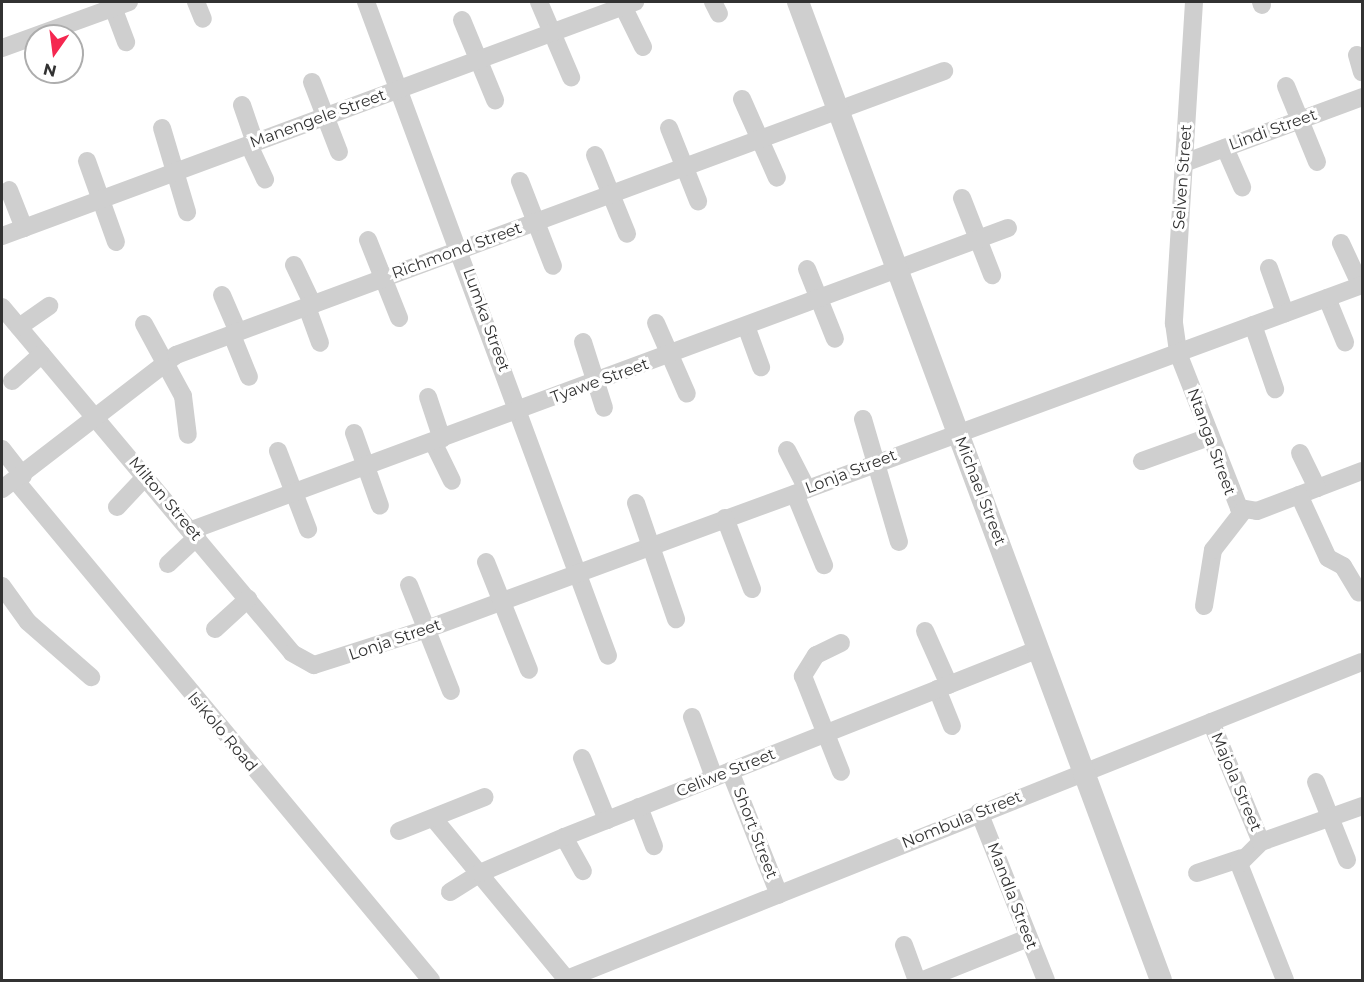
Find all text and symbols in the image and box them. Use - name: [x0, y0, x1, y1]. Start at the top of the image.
- north arrow: [24, 24, 84, 84]
- text: N: [41, 59, 59, 81]
- street label: Manengele Street: [247, 85, 389, 153]
- street label: Lindi Street: [1226, 105, 1320, 155]
- street label: Selven Street: [1170, 124, 1196, 230]
- street label: Richmond Street: [389, 219, 525, 283]
- street label: Lumka Street: [458, 266, 514, 374]
- street label: Tyawe Street: [548, 354, 652, 408]
- street label: Ntanga Street: [1183, 386, 1239, 498]
- street label: Michael Street: [950, 434, 1010, 548]
- street label: Lonja Street: [802, 446, 900, 498]
- street label: Milton Street: [124, 453, 206, 545]
- street label: Lonja Street: [346, 615, 444, 665]
- street label: IsiKolo Road: [183, 688, 261, 776]
- street label: Majola Street: [1207, 730, 1265, 834]
- street label: Celiwe Street: [674, 744, 778, 802]
- street label: Short Street: [729, 785, 781, 881]
- street label: Nombula Street: [899, 787, 1025, 853]
- street label: Mandla Street: [983, 840, 1041, 952]

